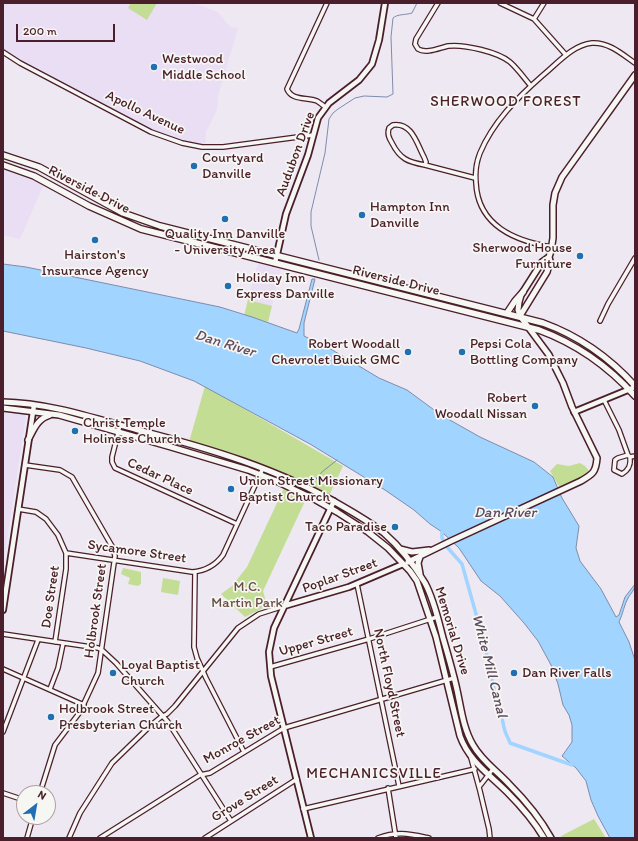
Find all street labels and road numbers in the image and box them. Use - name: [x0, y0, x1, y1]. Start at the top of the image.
- street label: Apollo Avenue: [103, 87, 187, 139]
- street label: Audubon Drive: [273, 109, 319, 199]
- street label: Riverside Drive: [45, 162, 133, 218]
- street label: Riverside Drive: [351, 262, 441, 300]
- street label: Cedar Place: [124, 454, 196, 500]
- street label: Sycamore Street: [87, 537, 187, 567]
- street label: Poplar Street: [300, 555, 380, 597]
- street label: Holbrook Street: [81, 563, 111, 659]
- street label: Doe Street: [38, 565, 64, 629]
- street label: Memorial Drive: [431, 585, 473, 677]
- street label: Upper Street: [277, 623, 355, 661]
- street label: North Floyd Street: [369, 627, 409, 739]
- street label: Monroe Street: [201, 712, 283, 768]
- street label: Grove Street: [208, 772, 282, 826]

